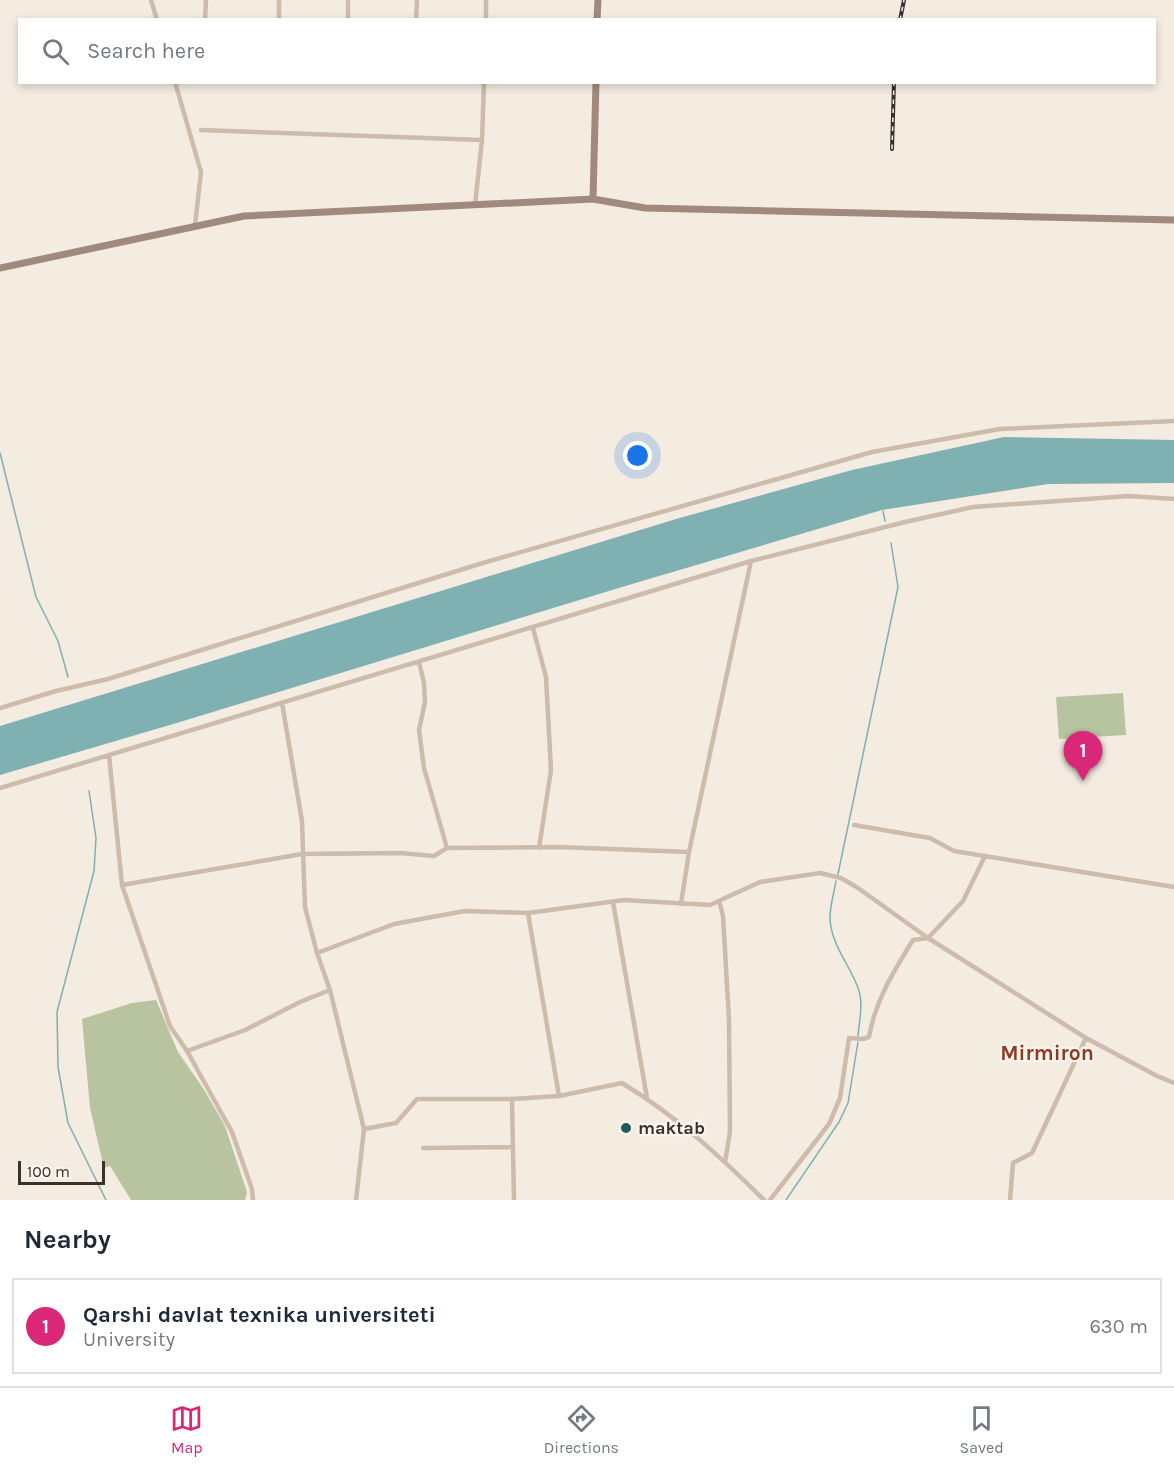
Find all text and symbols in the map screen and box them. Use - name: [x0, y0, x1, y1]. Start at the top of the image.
- search box: [18, 18, 1156, 84]
- icon: search: [39, 35, 72, 68]
- text: Search here: [87, 38, 205, 64]
- your location: [623, 441, 652, 470]
- pin: 1: [1064, 732, 1102, 781]
- district label: Mirmiron: [1000, 1041, 1094, 1065]
- place label: maktab: [638, 1117, 705, 1139]
- marker: maktab: [619, 1121, 633, 1135]
- scale bar: [18, 1158, 105, 1186]
- text: 100 m: [27, 1162, 70, 1181]
- text: Nearby: [24, 1224, 111, 1255]
- text: Qarshi davlat texnika universiteti: [83, 1302, 436, 1328]
- text: 1: [42, 1315, 49, 1338]
- text: 630 m: [1089, 1315, 1148, 1338]
- text: University: [83, 1328, 175, 1351]
- tab: Map: [170, 1402, 203, 1457]
- tab: Directions: [544, 1402, 619, 1457]
- tab: Saved: [960, 1402, 1004, 1457]

